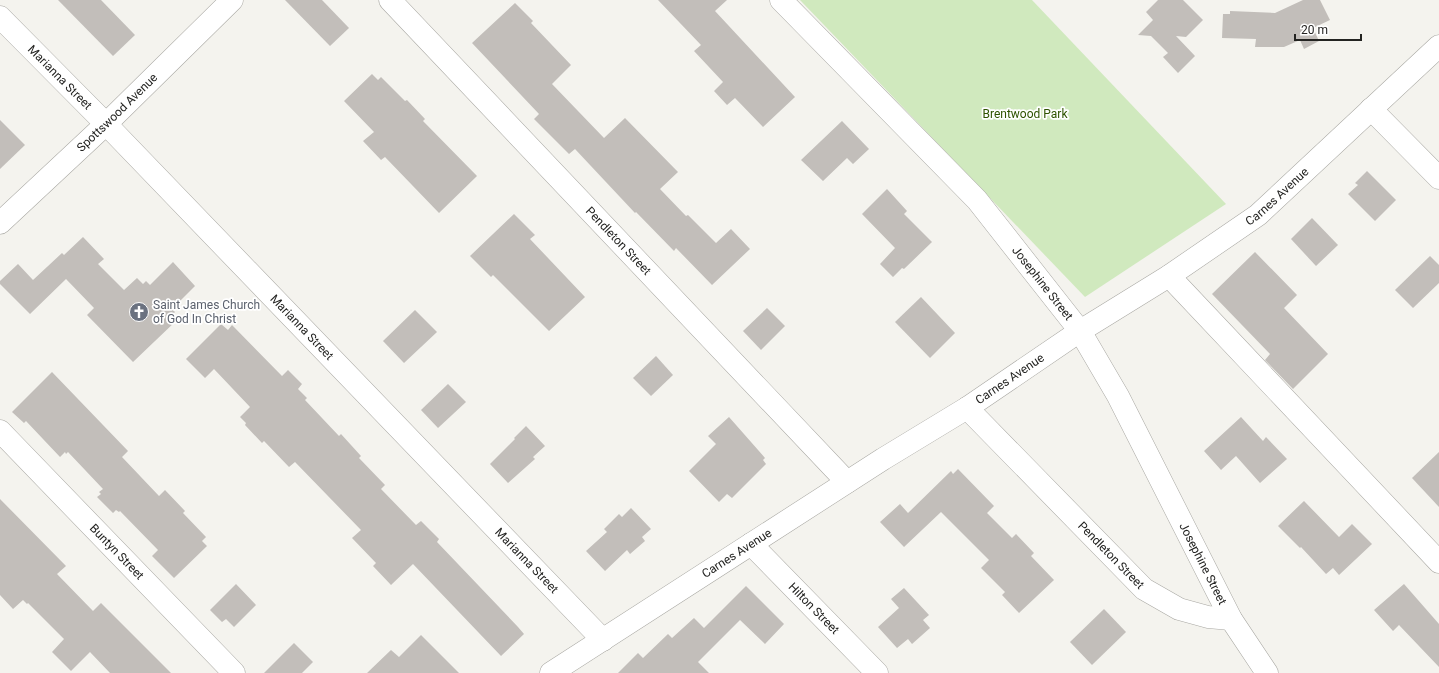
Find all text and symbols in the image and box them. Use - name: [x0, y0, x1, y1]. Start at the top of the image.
- scale bar: [1295, 16, 1361, 42]
- text: 20 m: [1301, 23, 1328, 37]
- street label: Marianna Street: [25, 42, 95, 113]
- street label: Spottswood Avenue: [74, 70, 160, 155]
- park label: Brentwood Park: [983, 107, 1068, 121]
- street label: Carnes Avenue: [1243, 165, 1311, 228]
- street label: Pendleton Street: [583, 204, 654, 278]
- street label: Josephine Street: [1009, 244, 1076, 323]
- street label: Marianna Street: [267, 292, 336, 363]
- place label: Saint James Church of God In Christ: [153, 298, 260, 326]
- church icon: Saint James Church of God In Christ: [128, 301, 150, 323]
- street label: Carnes Avenue: [973, 351, 1047, 407]
- street label: Pendleton Street: [1075, 519, 1147, 592]
- street label: Josephine Street: [1176, 520, 1230, 607]
- street label: Buntyn Street: [87, 521, 147, 582]
- street label: Marianna Street: [492, 525, 561, 596]
- street label: Carnes Avenue: [699, 526, 774, 581]
- street label: Hilton Street: [786, 580, 842, 637]

